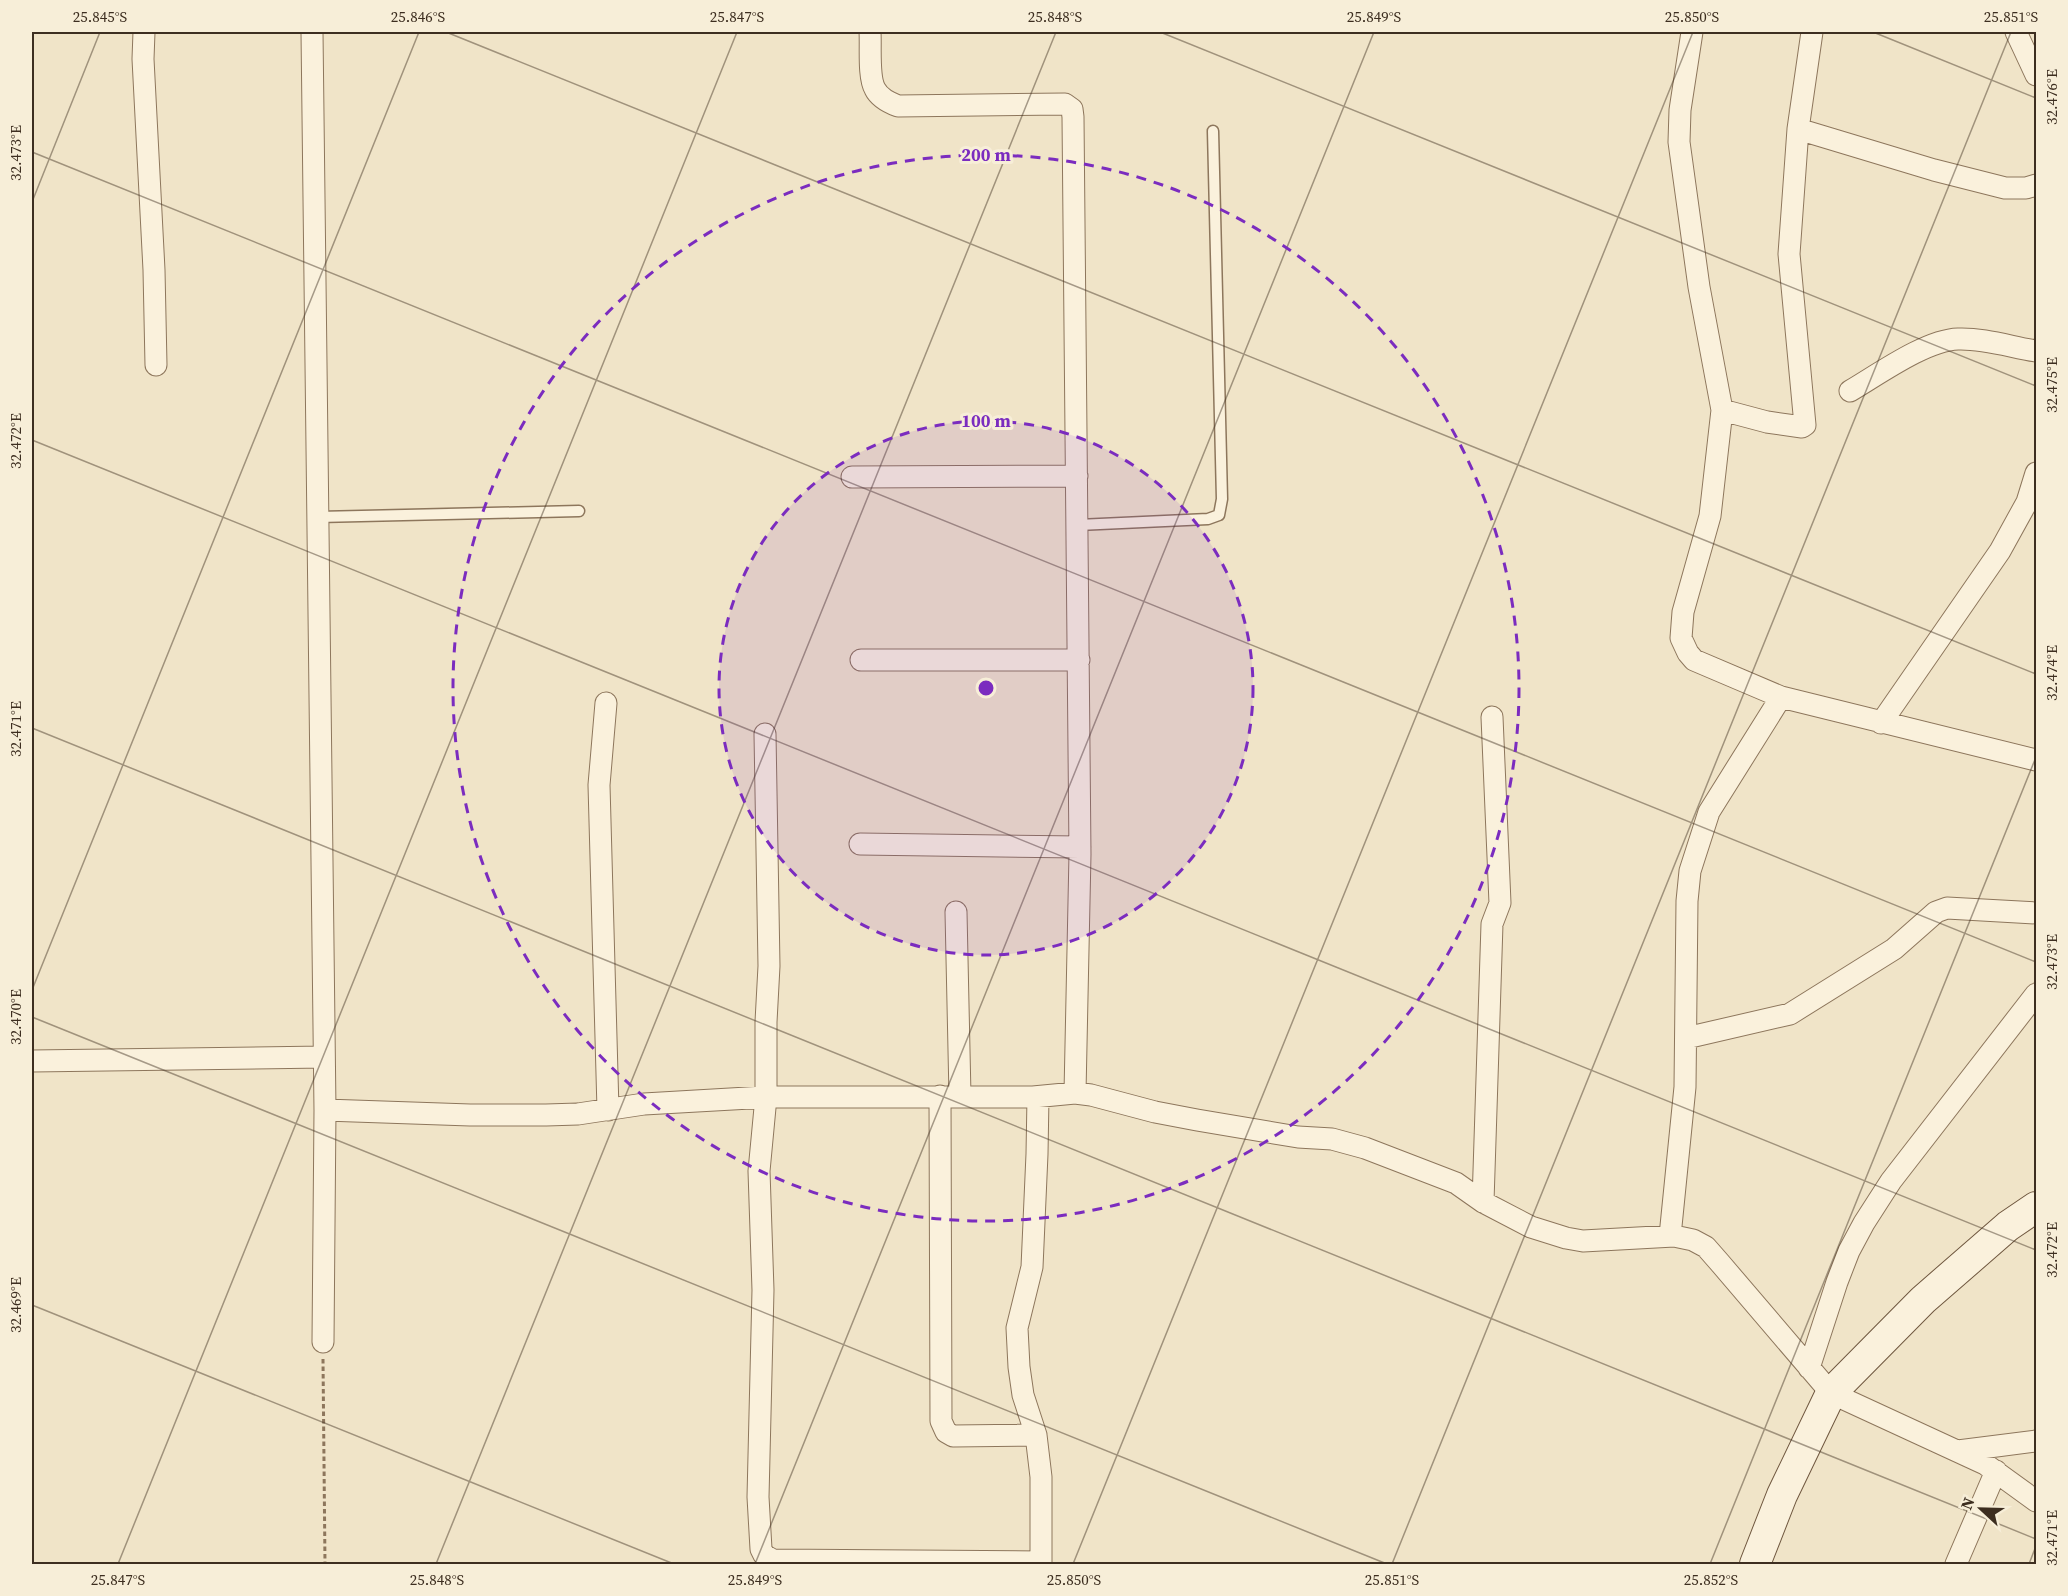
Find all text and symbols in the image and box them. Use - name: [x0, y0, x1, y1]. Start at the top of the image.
- text: 25.845°S: [73, 6, 128, 27]
- text: 25.846°S: [391, 6, 446, 27]
- text: 25.847°S: [710, 6, 765, 27]
- text: 25.848°S: [1028, 6, 1083, 27]
- text: 25.849°S: [1347, 6, 1402, 27]
- text: 25.850°S: [1665, 6, 1720, 27]
- text: 25.851°S: [1984, 6, 2039, 27]
- text: 32.476°E: [2041, 69, 2062, 125]
- text: 32.473°E: [5, 125, 26, 181]
- text: 200 m: [961, 142, 1011, 167]
- text: 32.475°E: [2041, 357, 2062, 413]
- text: 100 m: [961, 408, 1011, 433]
- text: 32.472°E: [5, 413, 26, 469]
- text: 32.474°E: [2041, 645, 2062, 701]
- centre of rings: [976, 678, 996, 698]
- text: 32.471°E: [5, 701, 26, 757]
- text: 32.473°E: [2041, 934, 2062, 990]
- text: 32.470°E: [5, 989, 26, 1045]
- text: 32.472°E: [2041, 1222, 2062, 1278]
- text: 32.469°E: [5, 1277, 26, 1333]
- north arrow: [1951, 1479, 2011, 1539]
- text: N: [1955, 1494, 1980, 1513]
- text: 32.471°E: [2041, 1510, 2062, 1566]
- text: 25.847°S: [91, 1569, 146, 1590]
- text: 25.848°S: [410, 1569, 465, 1590]
- text: 25.849°S: [728, 1569, 783, 1590]
- text: 25.850°S: [1047, 1569, 1102, 1590]
- text: 25.851°S: [1365, 1569, 1420, 1590]
- text: 25.852°S: [1684, 1569, 1739, 1590]

